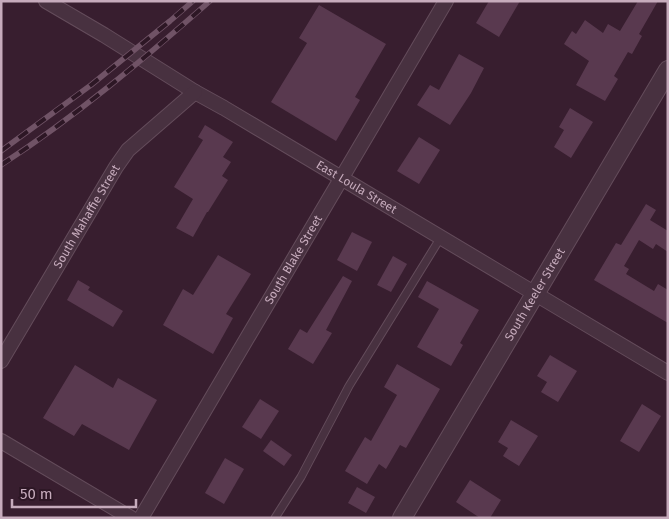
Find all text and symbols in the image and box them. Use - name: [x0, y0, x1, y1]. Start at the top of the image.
- street label: East Loula Street: [314, 158, 400, 217]
- street label: South Mahaffie Street: [51, 162, 123, 271]
- street label: South Blake Street: [262, 212, 325, 307]
- street label: South Keeler Street: [502, 245, 568, 343]
- scale bar: [12, 476, 136, 508]
- text: 50 m: [20, 485, 53, 503]

